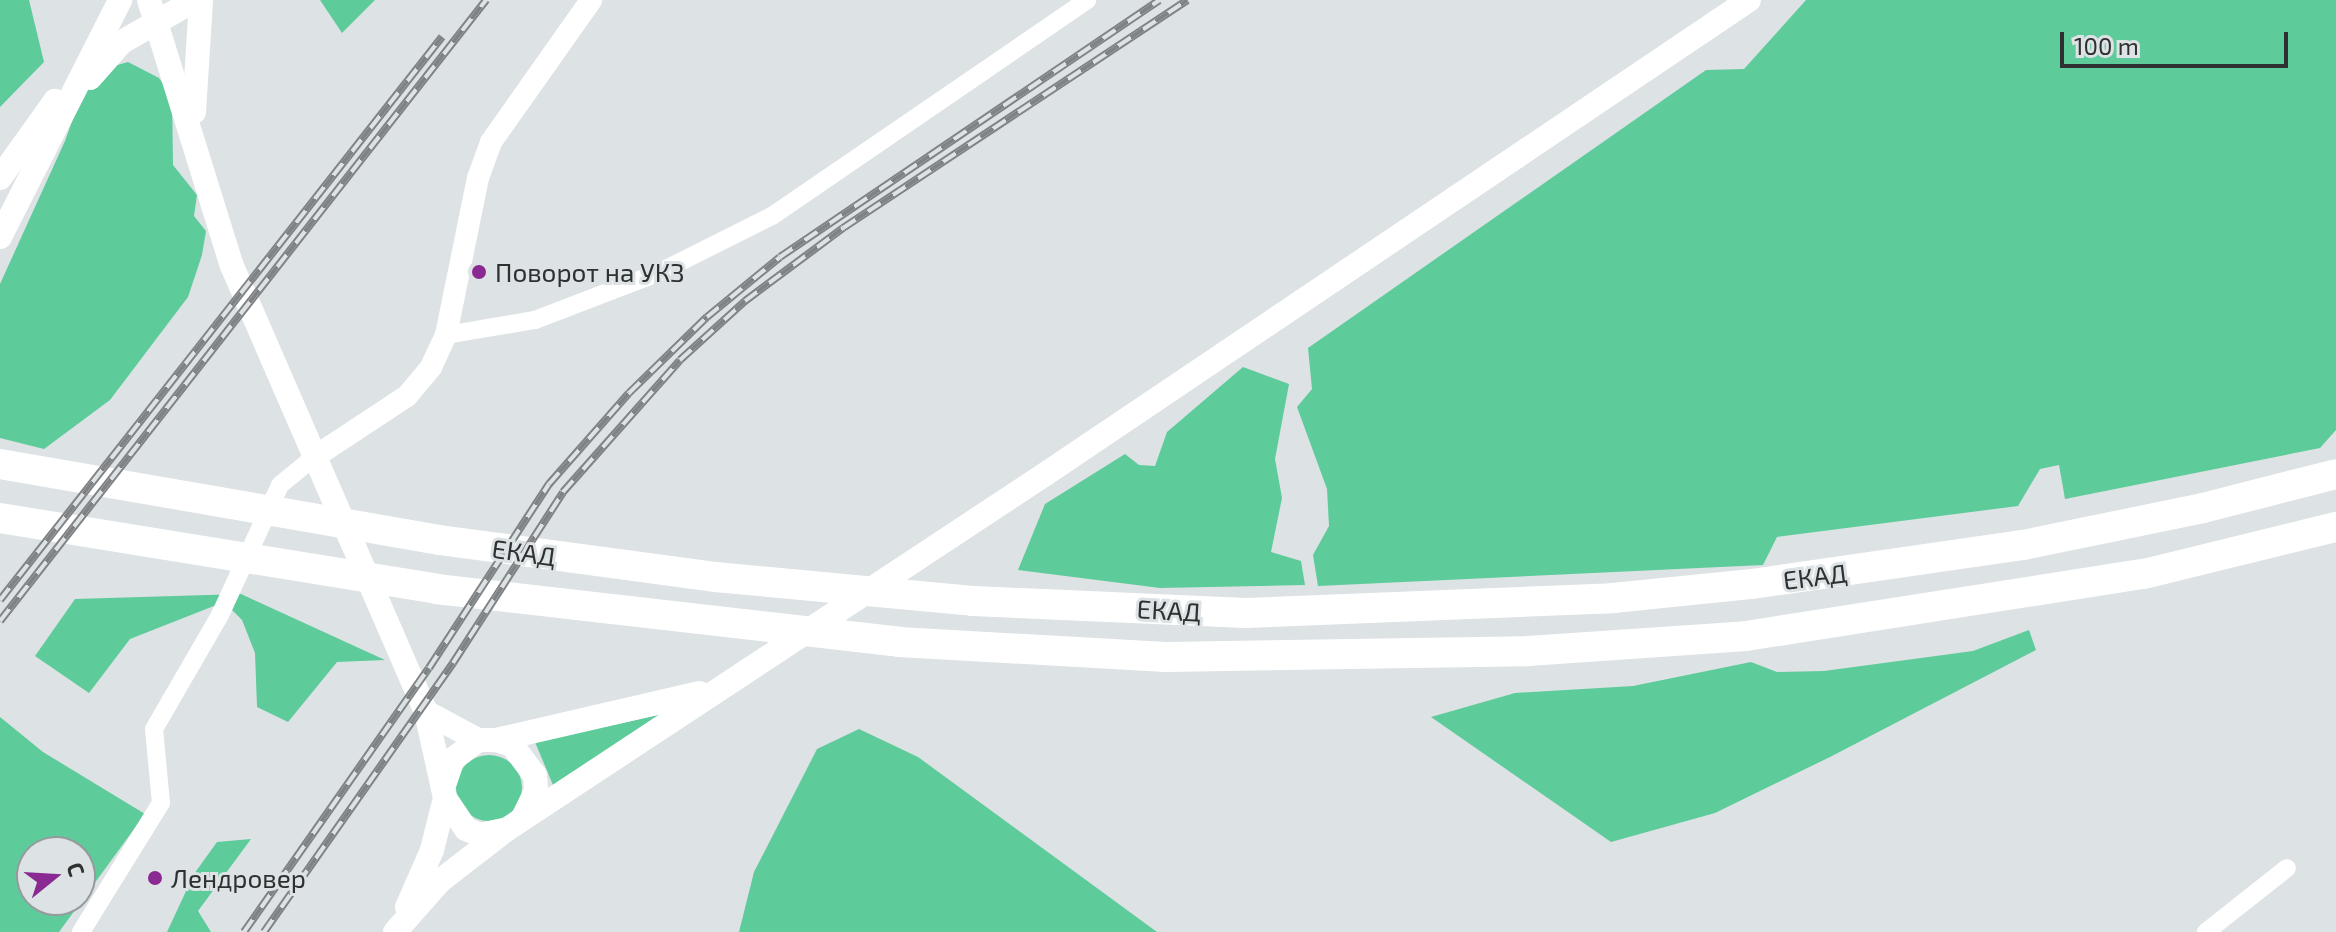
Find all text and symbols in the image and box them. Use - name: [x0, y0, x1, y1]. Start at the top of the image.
- scale bar: [2064, 16, 2292, 66]
- text: 100 m: [2074, 31, 2139, 60]
- place label: Поворот на УКЗ: [495, 256, 685, 288]
- marker: Поворот на УКЗ: [470, 263, 488, 281]
- street label: ЕКАД: [490, 532, 558, 572]
- street label: ЕКАД: [1781, 557, 1849, 595]
- street label: ЕКАД: [1136, 593, 1202, 627]
- north arrow: [16, 836, 96, 916]
- text: С: [63, 859, 91, 879]
- place label: Лендровер: [171, 862, 306, 894]
- marker: Лендровер: [146, 869, 164, 887]

